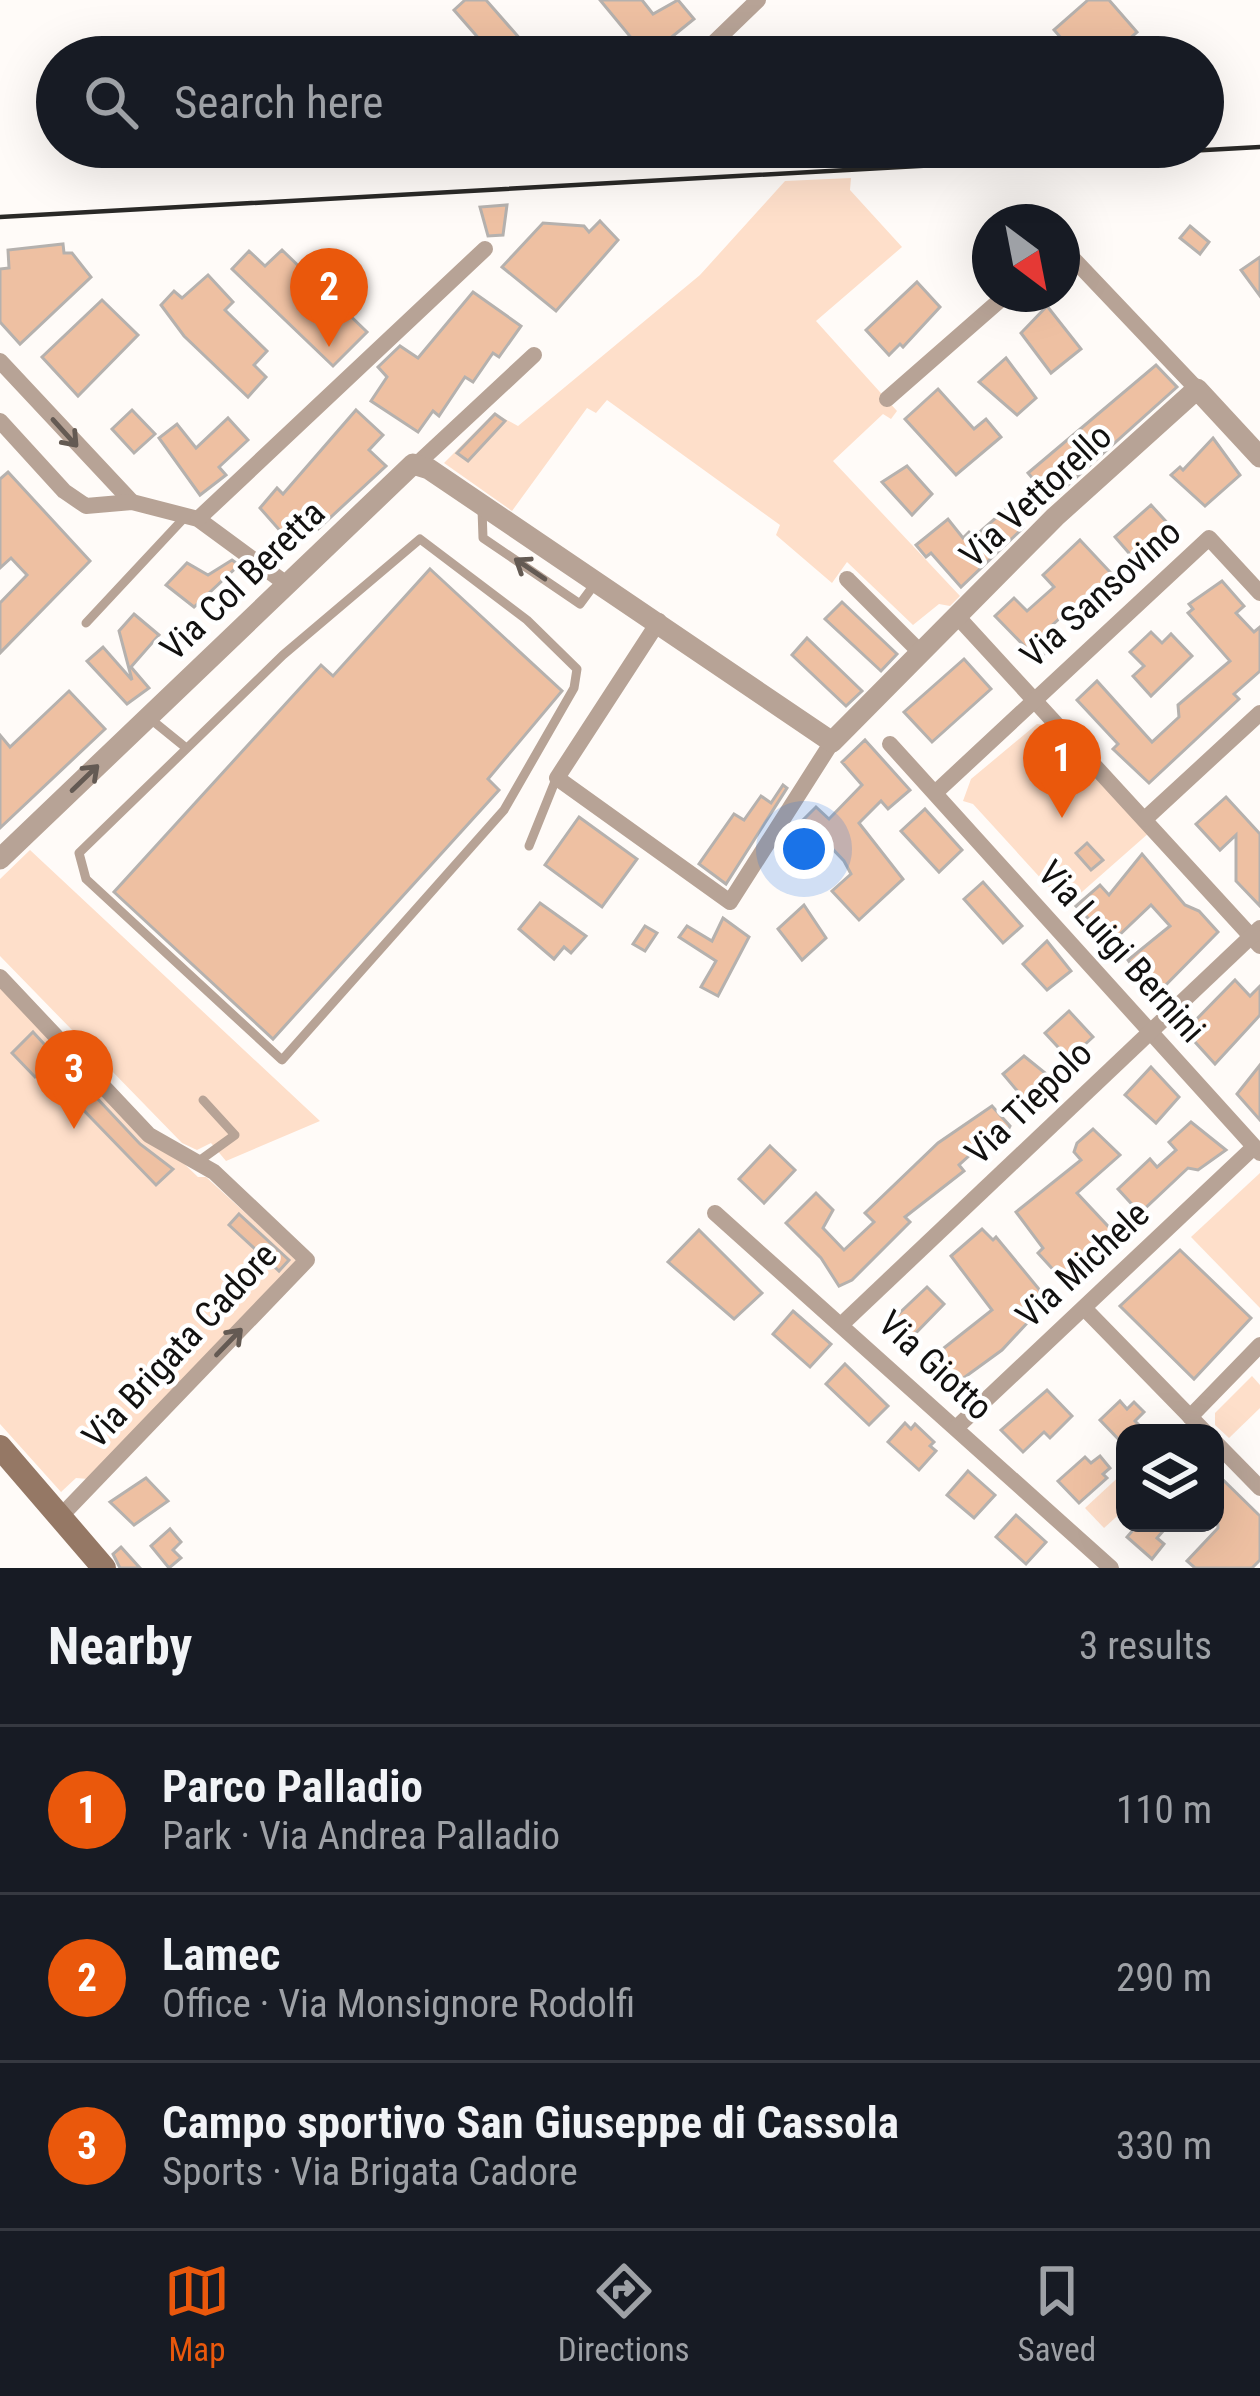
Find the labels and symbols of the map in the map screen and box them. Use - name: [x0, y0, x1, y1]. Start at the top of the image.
- north arrow: [972, 204, 1080, 312]
- pin: 2: [290, 248, 368, 347]
- street label: Via Vettorello: [951, 415, 1120, 576]
- one-way arrow: [51, 417, 78, 447]
- street label: Via Col Beretta: [152, 492, 333, 669]
- street label: Via Sansovino: [1012, 511, 1189, 676]
- one-way arrow: [513, 557, 547, 582]
- pin: 1: [1023, 719, 1101, 818]
- one-way arrow: [69, 764, 99, 792]
- your location: [774, 819, 834, 879]
- street label: Via Luigi Bernini: [1029, 852, 1214, 1051]
- pin: 3: [35, 1030, 113, 1129]
- street label: Via Tiepolo: [957, 1032, 1101, 1173]
- street label: Via Michele: [1008, 1193, 1158, 1337]
- street label: Via Brigata Cadore: [74, 1234, 285, 1457]
- street label: Via Giotto: [870, 1302, 1001, 1429]
- one-way arrow: [214, 1328, 242, 1357]

